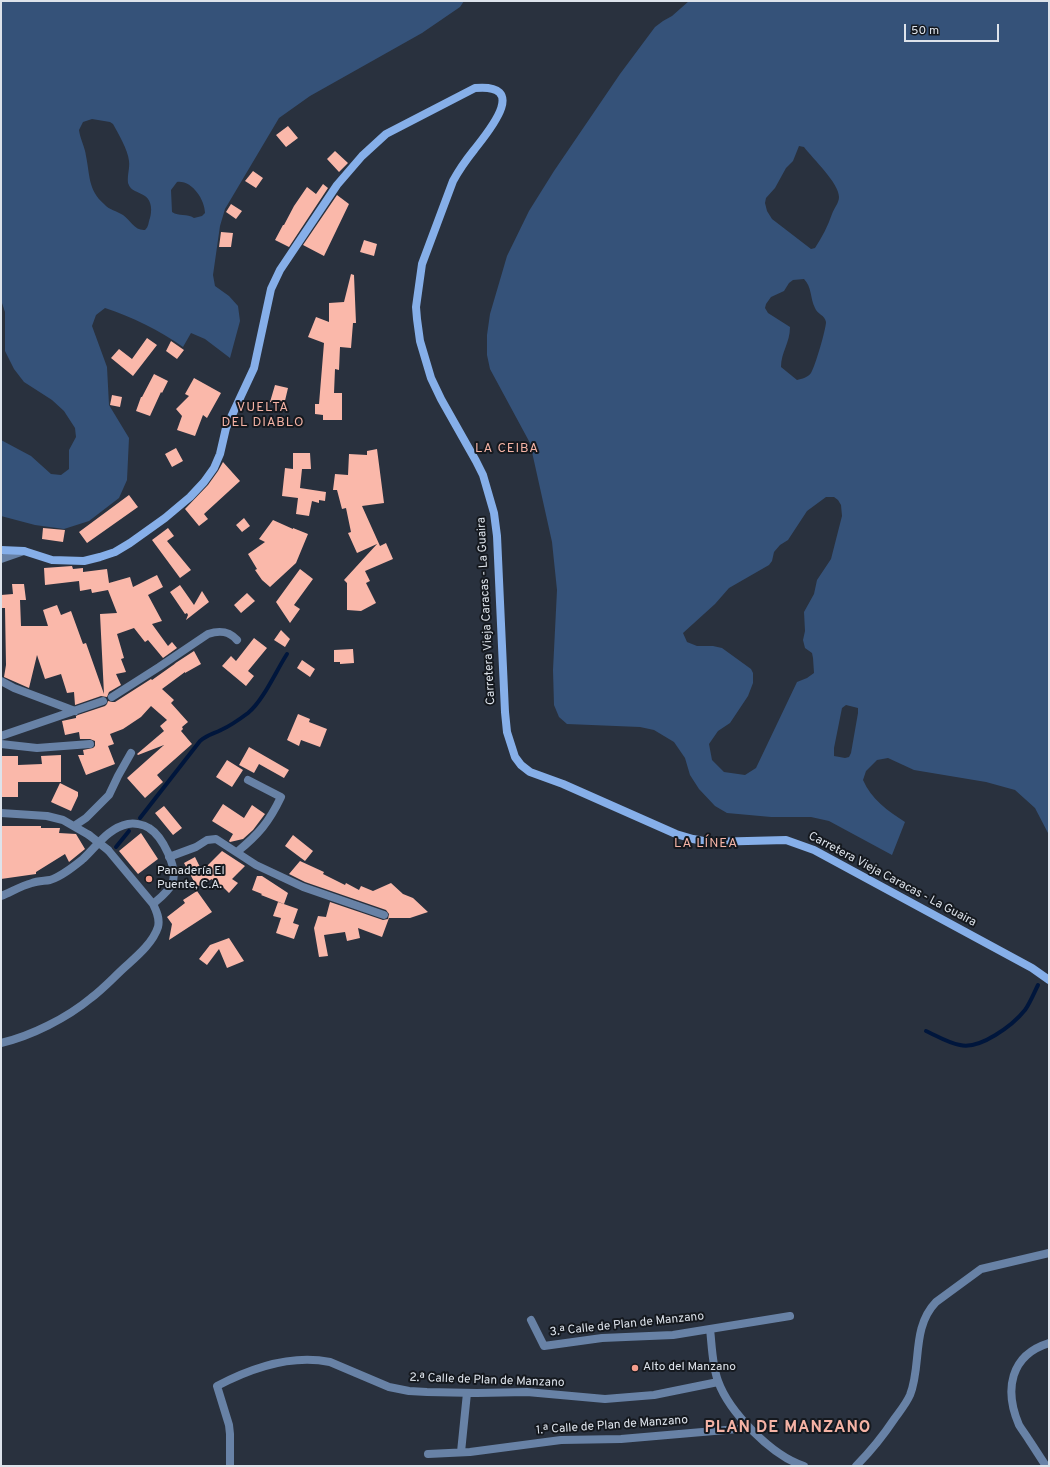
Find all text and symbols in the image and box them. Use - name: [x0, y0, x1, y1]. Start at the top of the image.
- scale bar: [906, 16, 1001, 42]
- text: 50 m: [911, 23, 939, 39]
- district label: VUELTA DEL DIABLO: [222, 400, 304, 431]
- district label: LA CEIBA: [475, 441, 539, 457]
- street label: Carretera Vieja Caracas - La Guaira: [475, 517, 499, 705]
- street label: Carretera Vieja Caracas - La Guaira: [806, 830, 978, 930]
- district label: LA LÍNEA: [674, 836, 738, 852]
- place label: Panadería El Puente, C.A.: [157, 865, 225, 893]
- marker: Panadería El Puente, C.A.: [144, 874, 154, 884]
- street label: 3.ª Calle de Plan de Manzano: [549, 1310, 705, 1340]
- place label: Alto del Manzano: [643, 1361, 736, 1375]
- marker: Alto del Manzano: [630, 1363, 640, 1373]
- street label: 2.ª Calle de Plan de Manzano: [409, 1371, 565, 1391]
- street label: 1.ª Calle de Plan de Manzano: [535, 1414, 689, 1438]
- district label: PLAN DE MANZANO: [705, 1419, 871, 1439]

